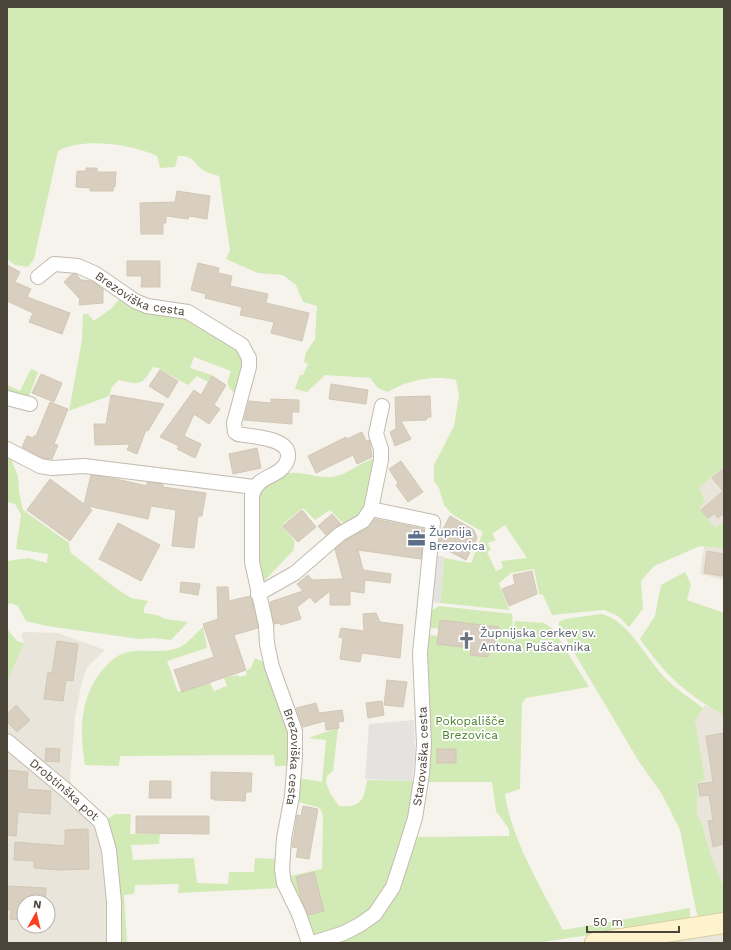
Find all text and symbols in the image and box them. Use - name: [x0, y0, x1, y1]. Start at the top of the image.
- street label: Brezoviška cesta: [93, 269, 186, 318]
- place label: Župnija Brezovica: [429, 525, 485, 553]
- office icon: Župnija Brezovica: [406, 529, 426, 549]
- place label: Župnijska cerkev sv. Antona Puščavnika: [480, 626, 596, 654]
- church icon: Župnijska cerkev sv. Antona Puščavnika: [457, 630, 477, 650]
- street label: Starovaška cesta: [410, 706, 431, 807]
- street label: Brezoviška cesta: [281, 707, 302, 807]
- park label: Pokopališče Brezovica: [435, 714, 505, 742]
- street label: Drobtinška pot: [27, 756, 102, 823]
- north arrow: [16, 894, 56, 934]
- text: N: [32, 898, 42, 912]
- scale bar: [587, 908, 679, 934]
- text: 50 m: [593, 915, 623, 929]

